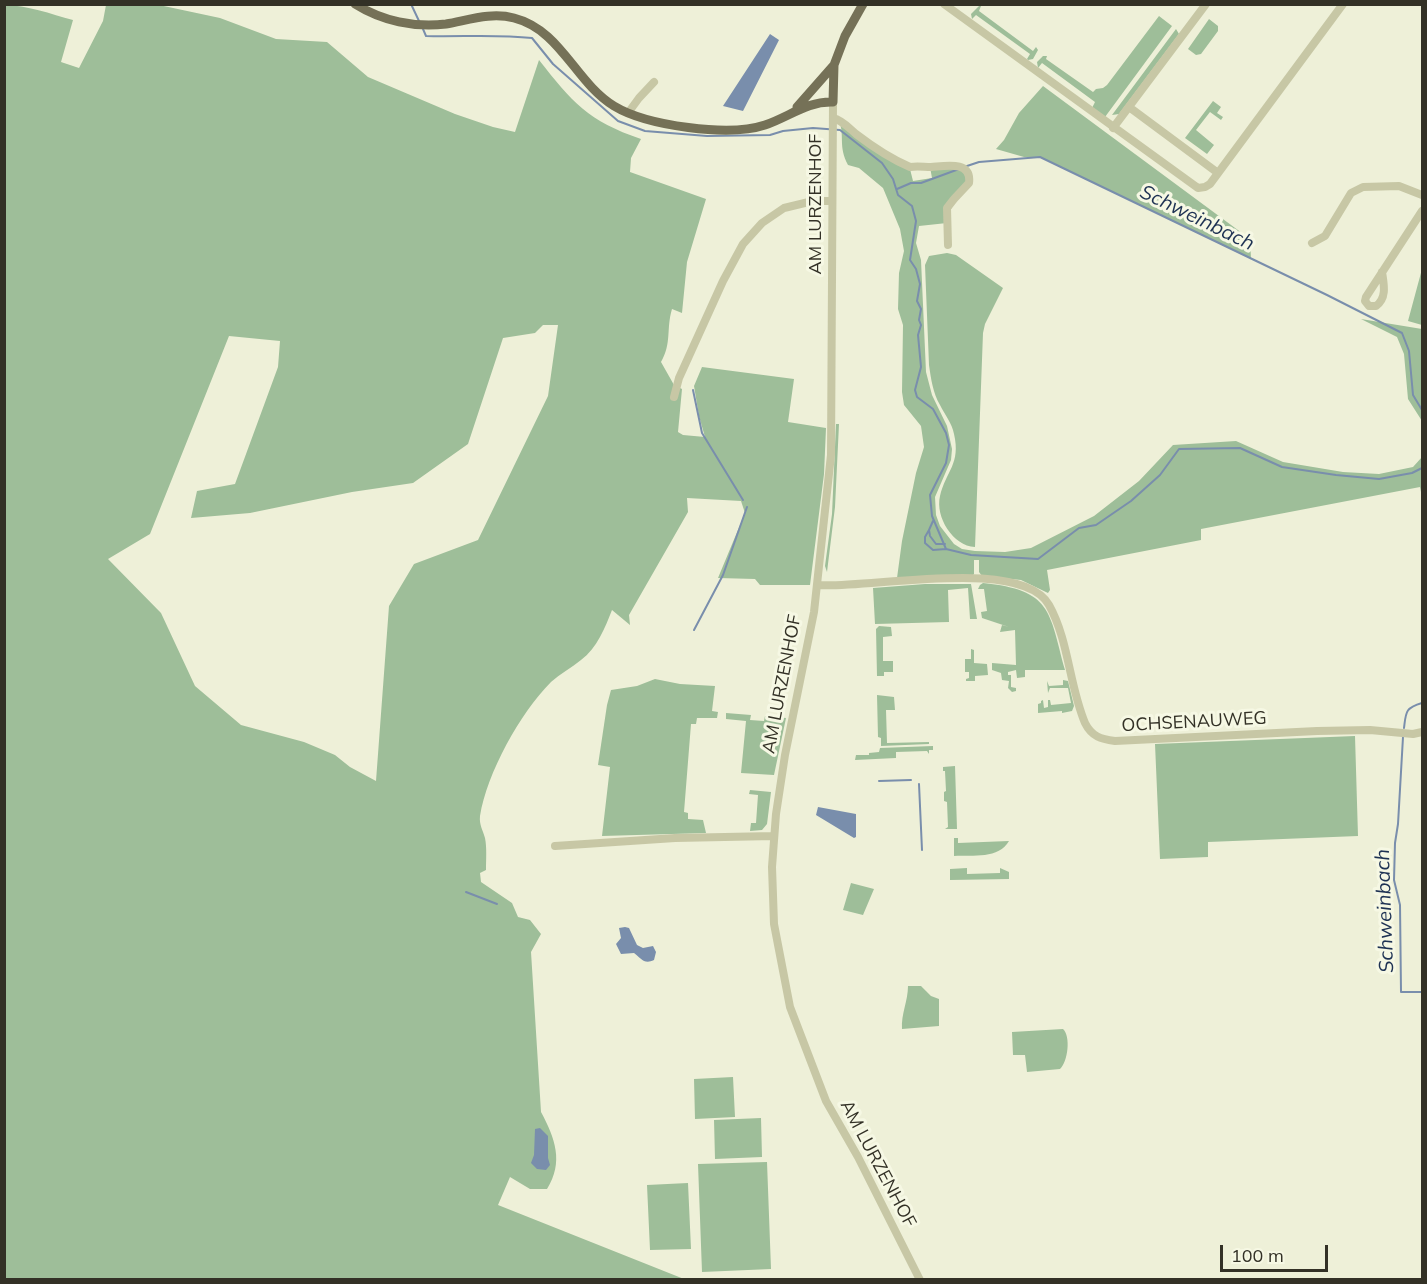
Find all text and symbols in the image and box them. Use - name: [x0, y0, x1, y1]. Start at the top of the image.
- street label: AM LURZENHOF: [805, 134, 827, 274]
- water label: Schweinbach: [1136, 180, 1258, 256]
- street label: AM LURZENHOF: [758, 613, 806, 755]
- street label: OCHSENAUWEG: [1121, 707, 1267, 737]
- water label: Schweinbach: [1371, 849, 1399, 973]
- street label: AM LURZENHOF: [835, 1097, 921, 1231]
- scale bar: [1223, 1233, 1331, 1271]
- text: 100 m: [1231, 1244, 1284, 1267]

